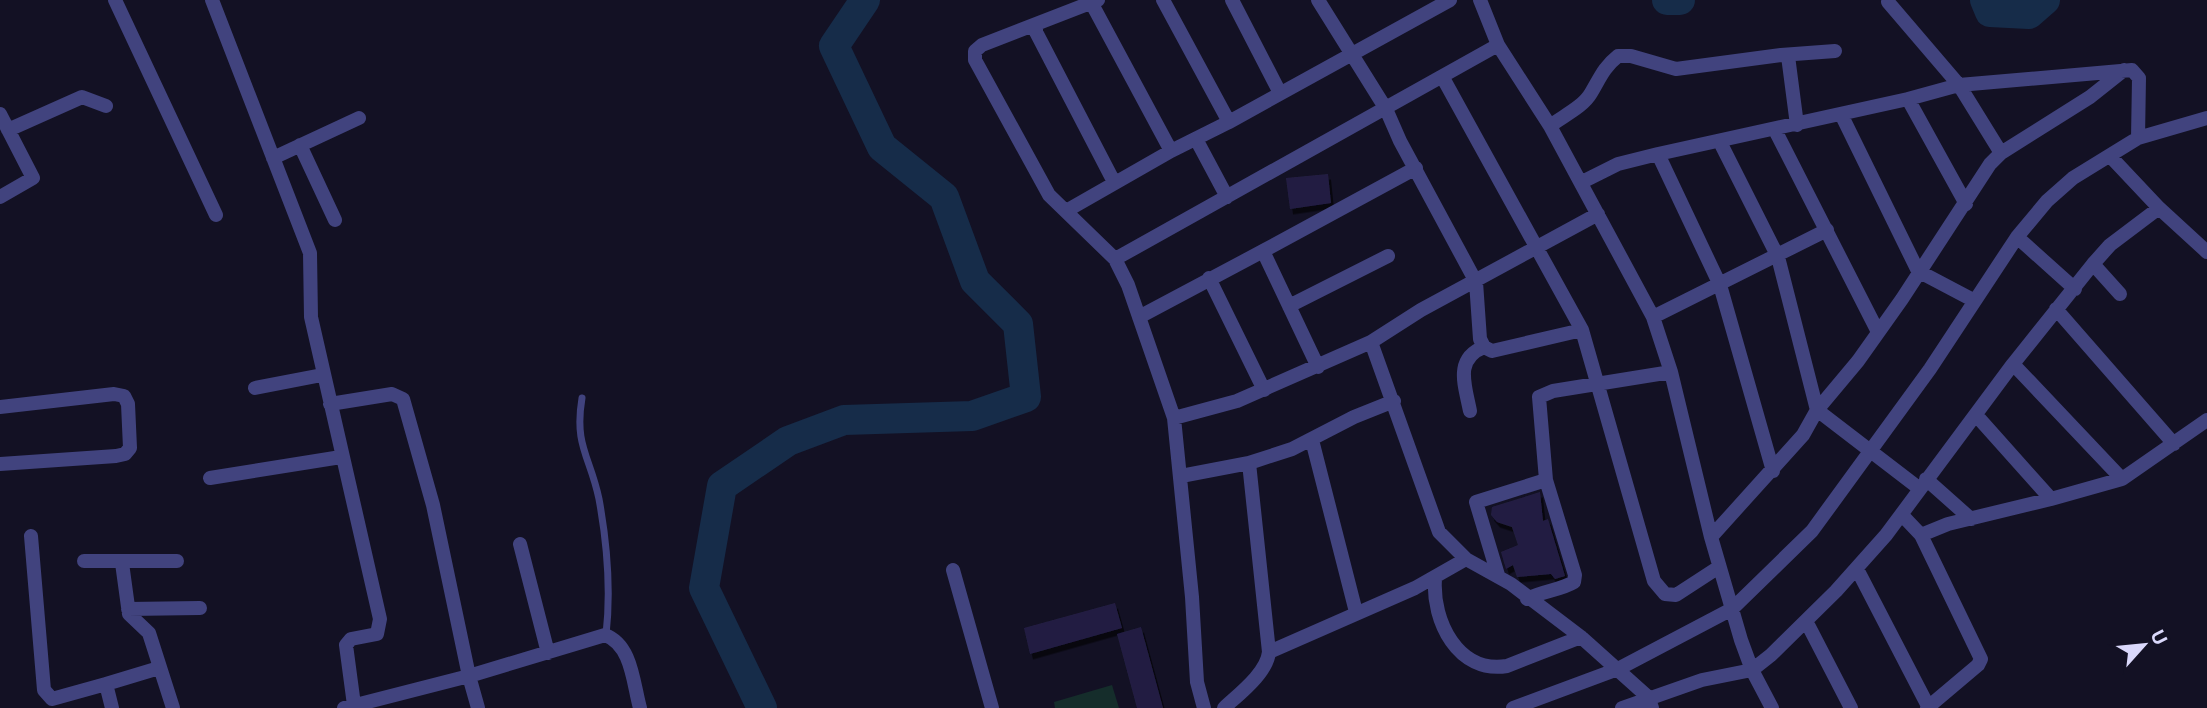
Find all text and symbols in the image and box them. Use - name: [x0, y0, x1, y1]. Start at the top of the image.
- north arrow: [2109, 610, 2179, 680]
- text: U: [2144, 625, 2174, 650]

